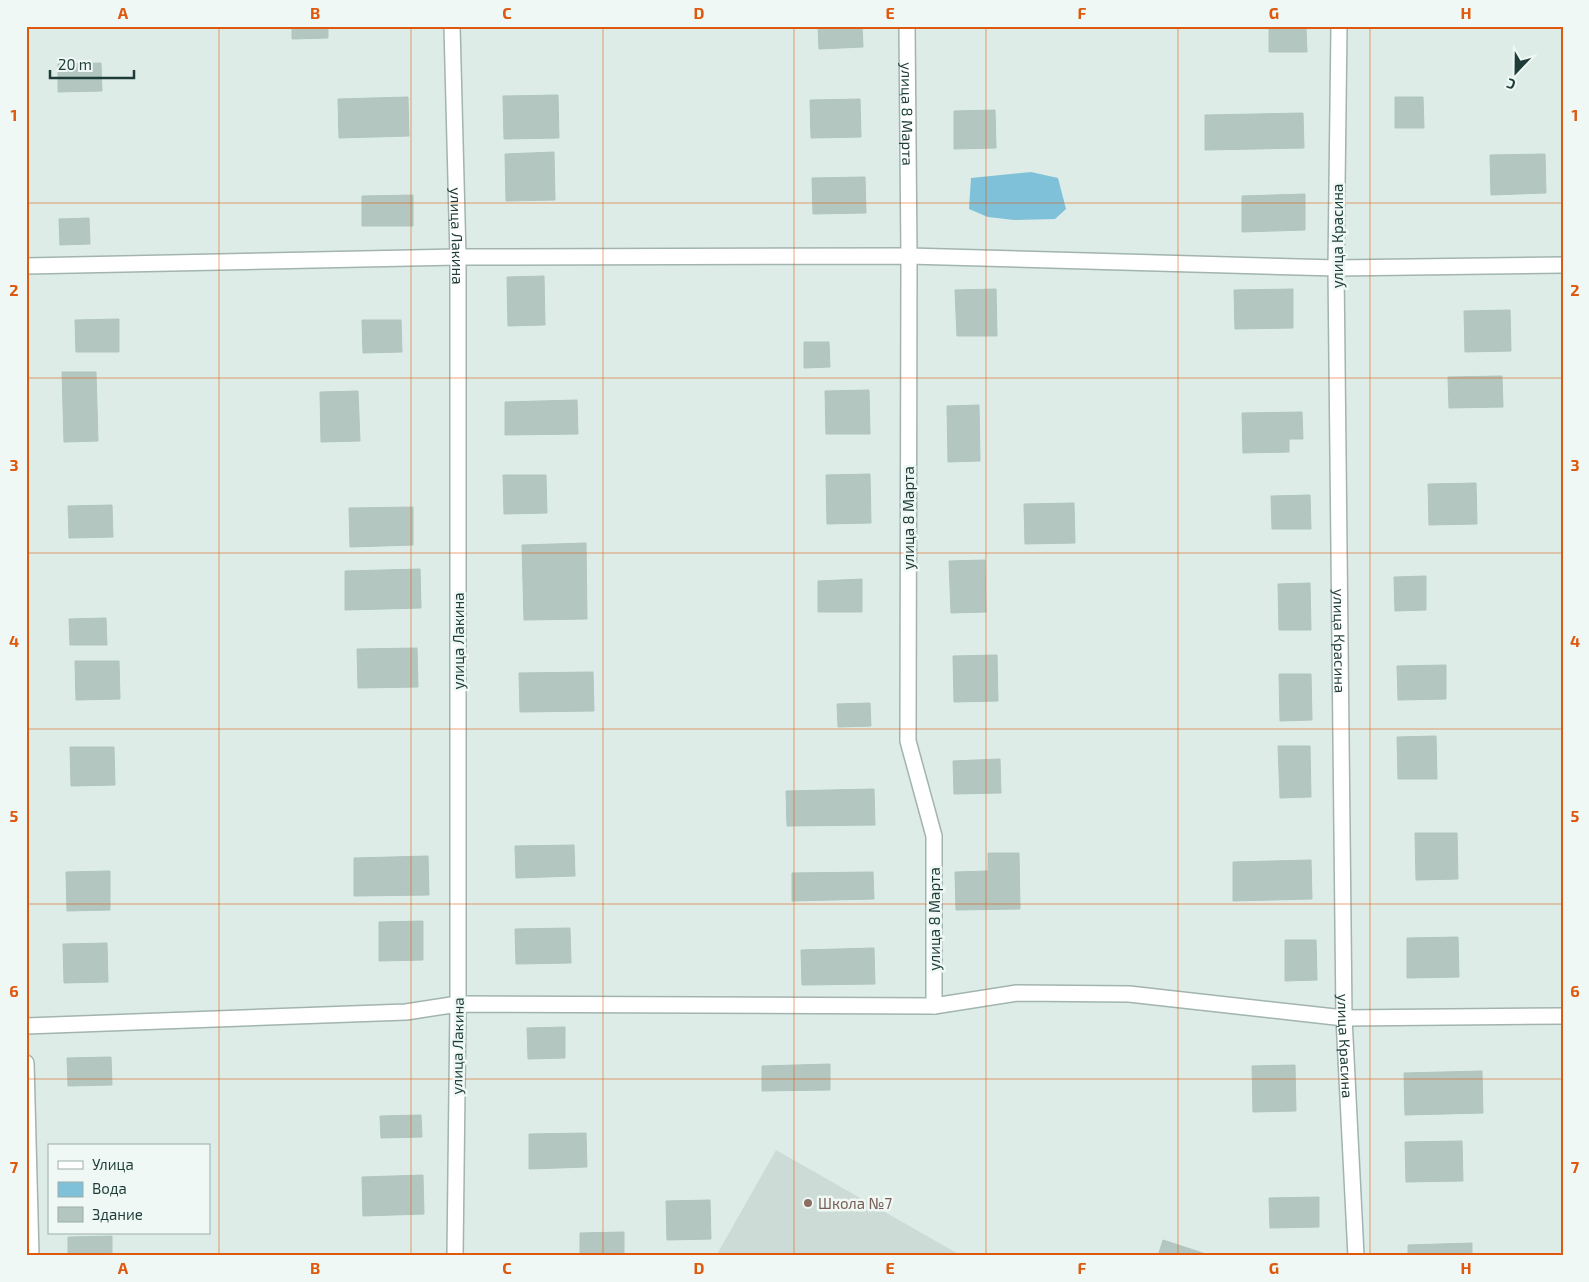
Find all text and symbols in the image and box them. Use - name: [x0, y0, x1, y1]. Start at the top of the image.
- text: A: [118, 3, 129, 22]
- text: B: [310, 3, 320, 22]
- text: C: [502, 3, 512, 22]
- text: D: [694, 3, 705, 22]
- text: E: [885, 3, 895, 22]
- text: F: [1078, 3, 1087, 22]
- text: G: [1269, 3, 1279, 22]
- text: H: [1460, 3, 1472, 22]
- scale bar: [50, 48, 134, 80]
- north arrow: [1492, 48, 1542, 98]
- text: 20 m: [58, 55, 92, 73]
- street label: улица 8 Марта: [897, 62, 917, 166]
- text: С: [1504, 75, 1518, 94]
- text: 1: [11, 105, 17, 124]
- text: 1: [1572, 105, 1578, 124]
- street label: улица Красина: [1328, 184, 1347, 288]
- street label: улица Лакина: [446, 187, 467, 285]
- text: 2: [9, 280, 19, 299]
- text: 2: [1570, 280, 1580, 299]
- text: 3: [9, 455, 19, 474]
- text: 3: [1570, 455, 1580, 474]
- street label: улица 8 Марта: [899, 466, 918, 570]
- street label: улица Красина: [1329, 589, 1350, 693]
- street label: улица Лакина: [449, 592, 468, 690]
- text: 4: [9, 631, 19, 650]
- text: 4: [1570, 631, 1580, 650]
- text: 5: [10, 806, 19, 825]
- text: 5: [1571, 806, 1580, 825]
- street label: улица 8 Марта: [925, 867, 944, 971]
- text: 6: [9, 981, 19, 1000]
- text: 6: [1570, 981, 1580, 1000]
- street label: улица Красина: [1334, 994, 1357, 1099]
- street label: улица Лакина: [447, 997, 468, 1095]
- legend: [48, 1144, 210, 1234]
- text: Улица: [92, 1155, 134, 1173]
- text: 7: [10, 1157, 19, 1176]
- text: 7: [1571, 1157, 1580, 1176]
- text: Вода: [92, 1179, 127, 1197]
- place label: Школа №7: [818, 1194, 892, 1212]
- marker: Школа №7: [802, 1197, 814, 1209]
- text: Здание: [92, 1205, 143, 1223]
- text: A: [118, 1258, 129, 1277]
- text: B: [310, 1258, 320, 1277]
- text: C: [502, 1258, 512, 1277]
- text: D: [694, 1258, 705, 1277]
- text: E: [885, 1258, 895, 1277]
- text: F: [1078, 1258, 1087, 1277]
- text: G: [1269, 1258, 1279, 1277]
- text: H: [1460, 1258, 1472, 1277]

